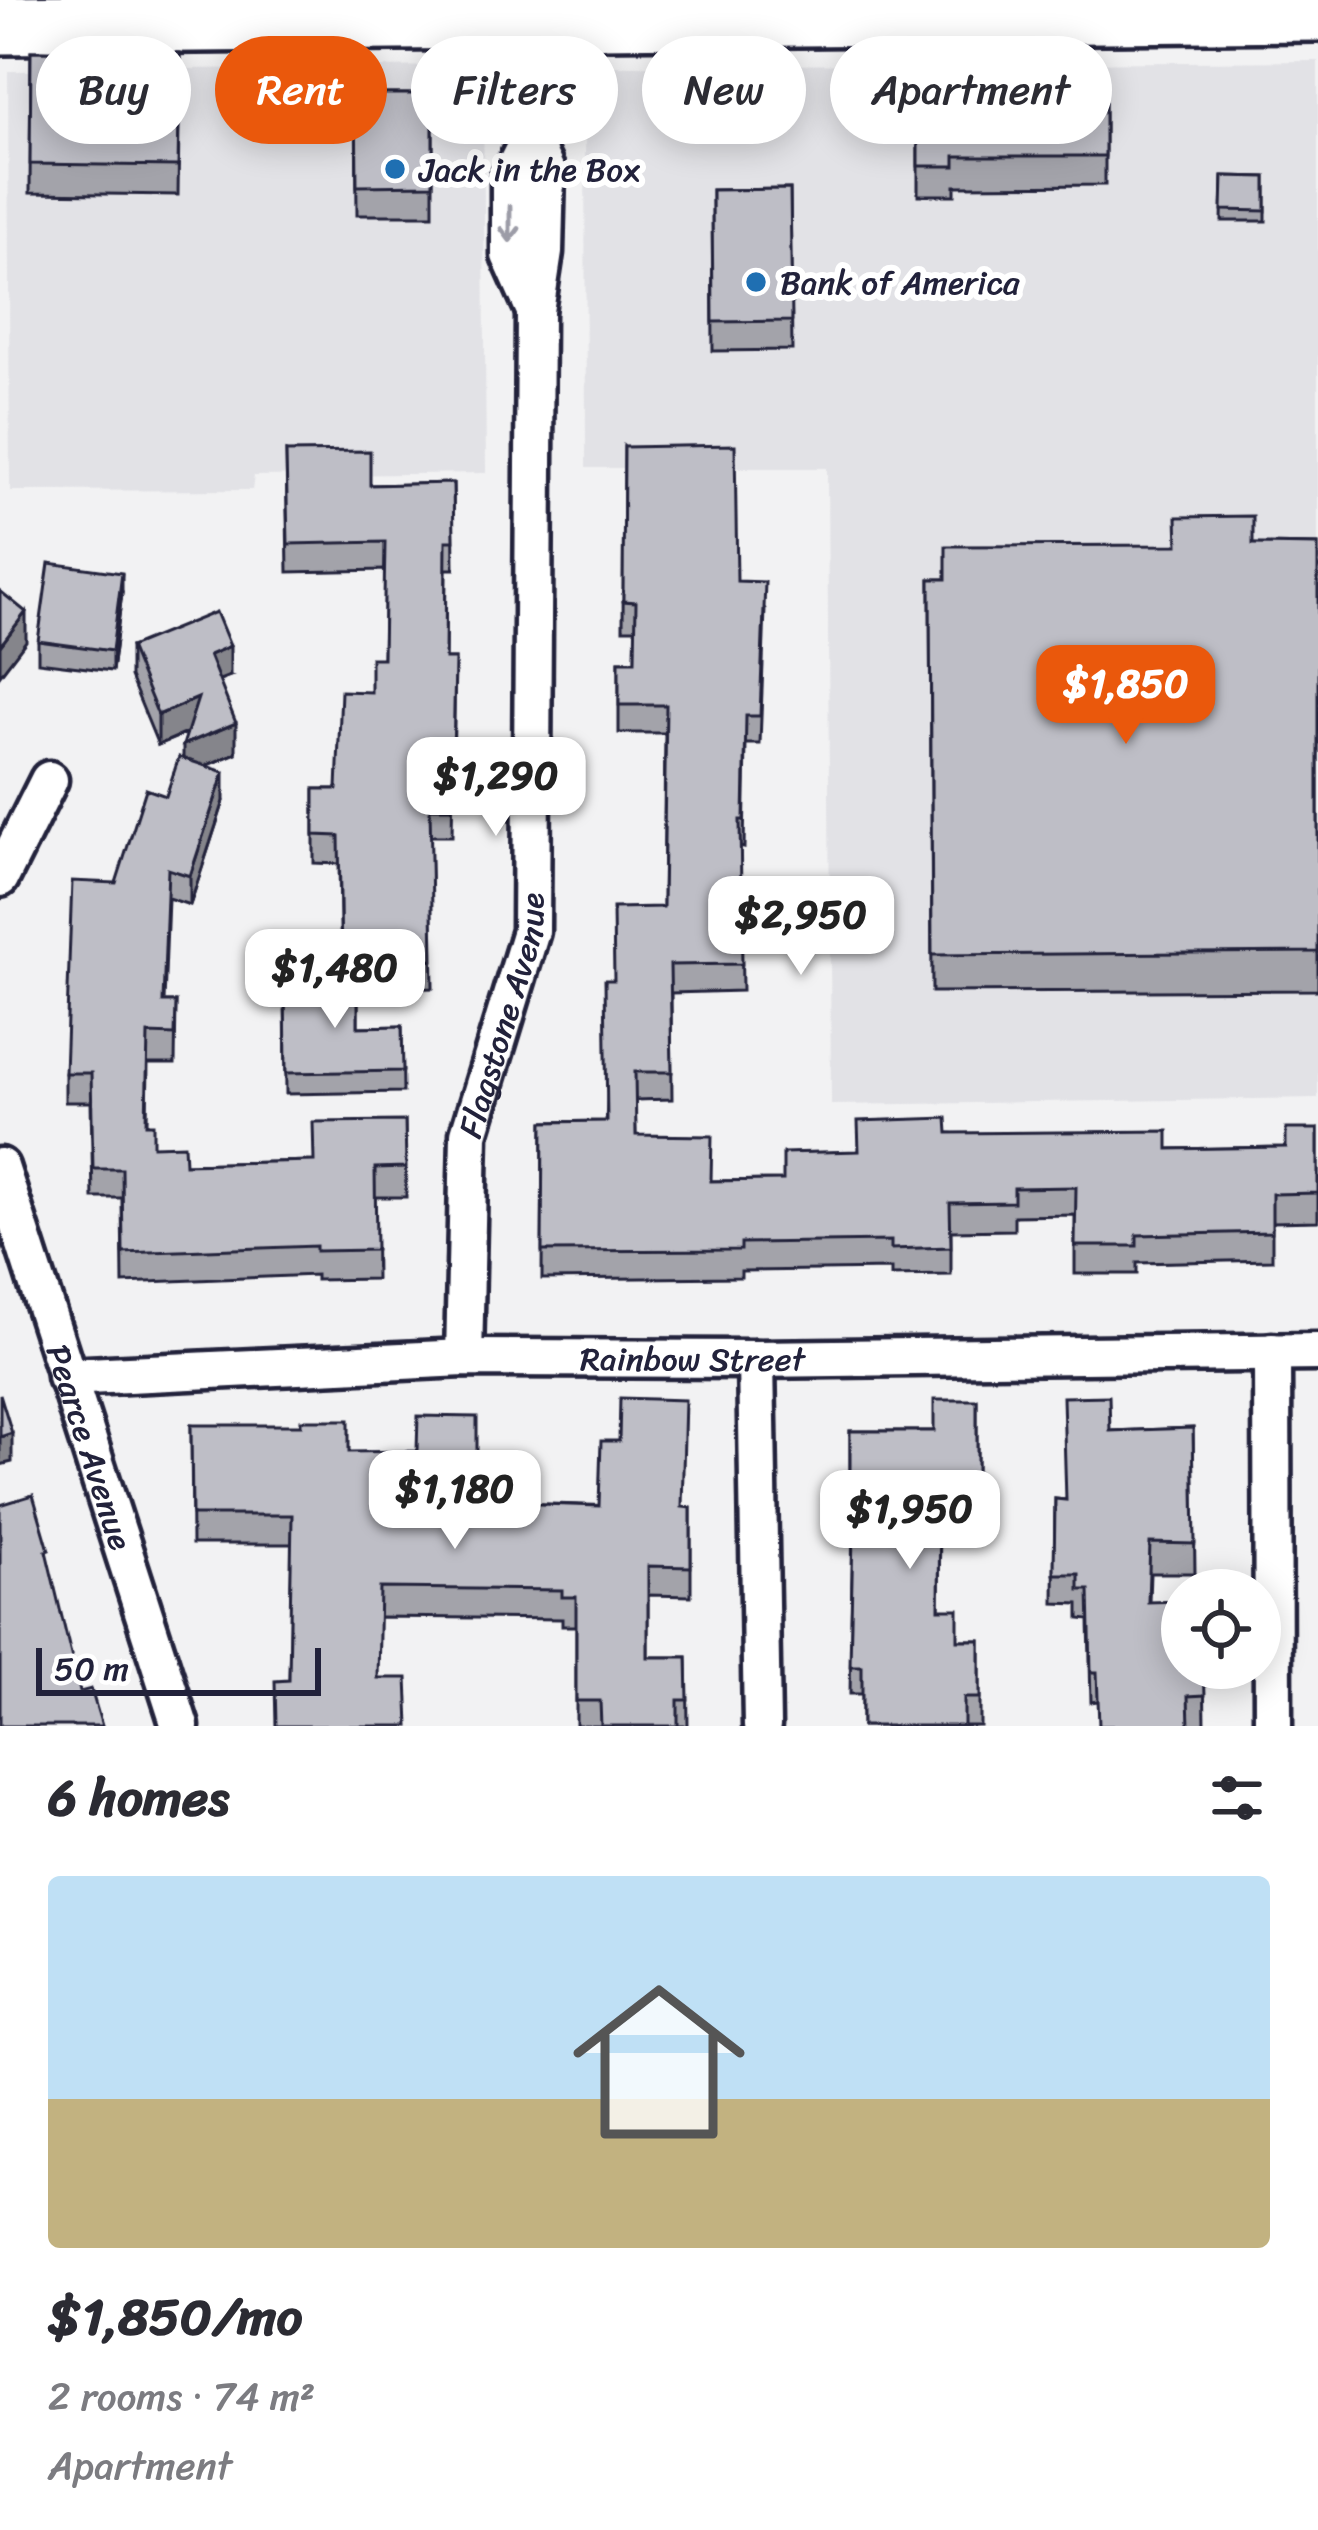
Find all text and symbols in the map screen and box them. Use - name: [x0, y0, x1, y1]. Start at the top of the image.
- chip: Buy: [36, 36, 191, 144]
- chip: Rent: [215, 36, 387, 144]
- chip: Filters: [411, 36, 618, 144]
- chip: New: [642, 36, 806, 144]
- chip: Apartment: [830, 36, 1112, 144]
- place label: Jack in the Box: [418, 141, 641, 199]
- marker: Jack in the Box: [382, 156, 408, 182]
- one-way arrow: [499, 204, 521, 243]
- place label: Bank of America: [780, 254, 1020, 312]
- marker: Bank of America: [743, 269, 769, 295]
- pin: $1,850: [1028, 645, 1224, 747]
- text: $1,850: [1063, 649, 1189, 718]
- pin: $1,290: [398, 737, 594, 839]
- text: $1,290: [434, 741, 558, 810]
- pin: $2,950: [703, 876, 899, 978]
- text: $2,950: [735, 880, 867, 949]
- street label: Flagstone Avenue: [441, 893, 561, 1145]
- pin: $1,480: [237, 929, 433, 1031]
- text: $1,480: [272, 933, 398, 1002]
- street label: Rainbow Street: [580, 1330, 807, 1389]
- street label: Pearce Avenue: [29, 1337, 150, 1558]
- pin: $1,180: [357, 1450, 553, 1552]
- text: $1,180: [396, 1454, 514, 1523]
- pin: $1,950: [812, 1470, 1008, 1572]
- text: $1,950: [847, 1474, 973, 1543]
- map controls: [1161, 1569, 1281, 1689]
- button: locate: [1161, 1569, 1281, 1689]
- text: 50 m: [54, 1640, 129, 1698]
- scale bar: [36, 1642, 321, 1695]
- text: 6 homes: [48, 1753, 229, 1843]
- icon: filters: [1204, 1765, 1270, 1831]
- icon: home: [551, 1954, 767, 2170]
- text: $1,850/mo: [48, 2272, 302, 2362]
- text: 2 rooms · 74 m²: [48, 2362, 315, 2431]
- text: Apartment: [48, 2431, 232, 2500]

